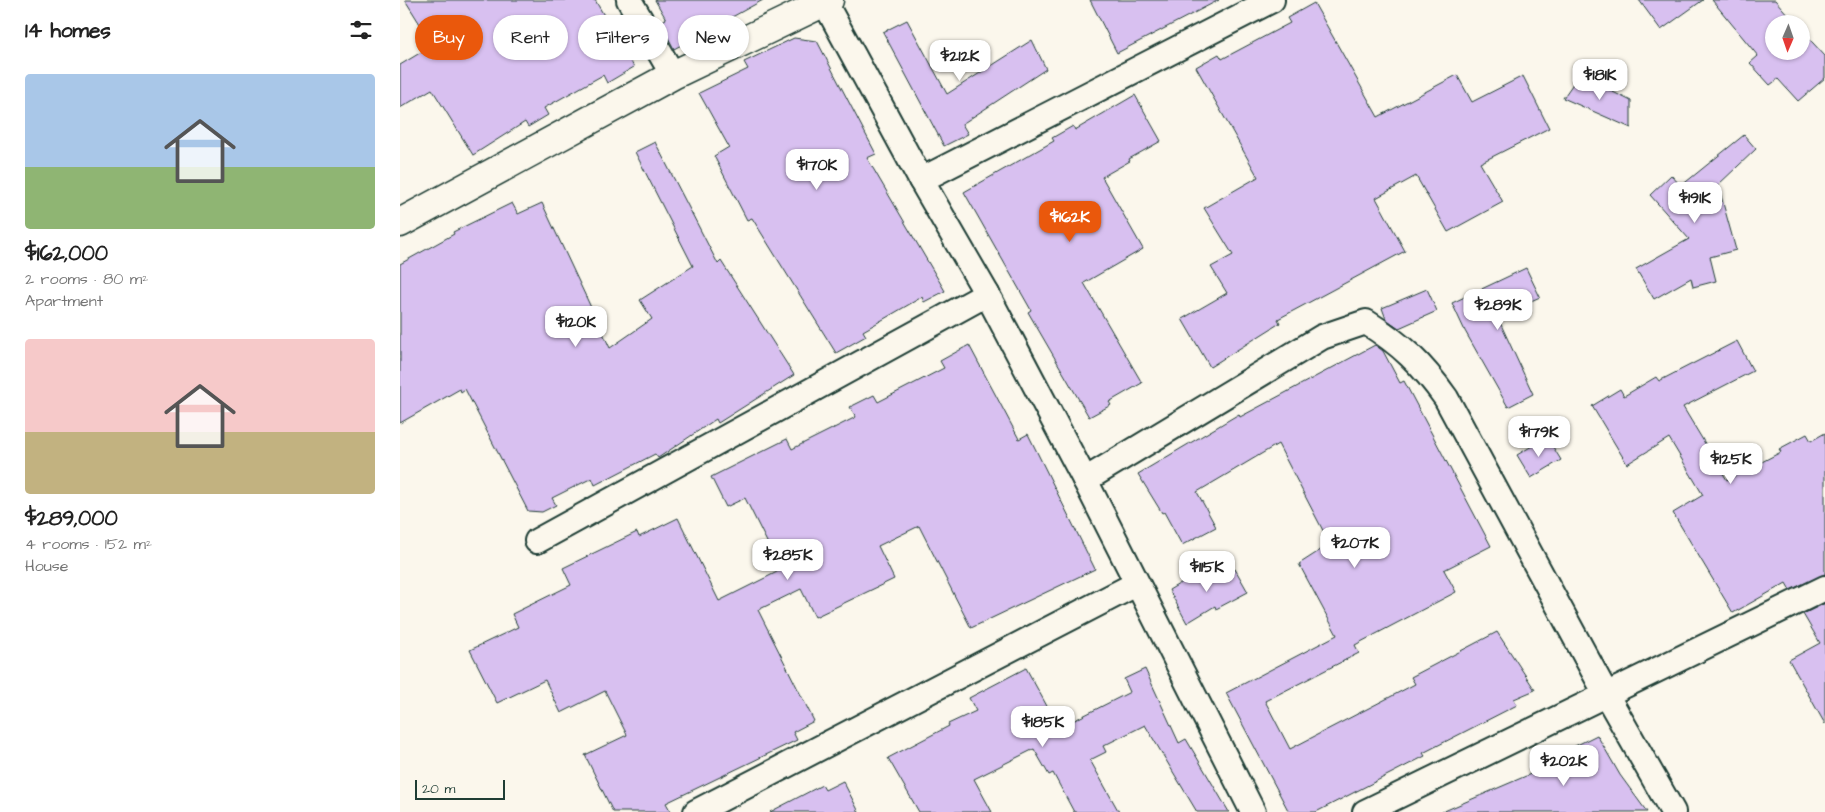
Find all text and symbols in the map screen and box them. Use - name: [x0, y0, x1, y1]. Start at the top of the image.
- chip: Buy: [415, 15, 483, 60]
- chip: Rent: [493, 15, 568, 60]
- chip: Filters: [578, 15, 668, 60]
- chip: New: [678, 15, 749, 60]
- north arrow: [1765, 15, 1810, 60]
- map controls: [1765, 15, 1810, 60]
- text: 14 homes: [25, 16, 111, 45]
- icon: filters: [347, 16, 375, 44]
- pin: $212K: [925, 39, 995, 82]
- text: $212K: [941, 45, 979, 67]
- pin: $181K: [1565, 58, 1635, 101]
- text: $181K: [1583, 64, 1617, 86]
- icon: home: [155, 106, 245, 196]
- pin: $170K: [782, 148, 852, 191]
- text: $170K: [797, 154, 837, 176]
- pin: $191K: [1660, 182, 1730, 224]
- text: $191K: [1679, 187, 1711, 209]
- pin: $162K: [1035, 200, 1105, 243]
- text: $162K: [1050, 206, 1090, 228]
- text: $162,000: [25, 239, 108, 268]
- text: 2 rooms · 80 m²: [25, 268, 148, 290]
- pin: $289K: [1463, 288, 1533, 331]
- text: Apartment: [25, 290, 103, 312]
- text: $289K: [1474, 294, 1522, 316]
- pin: $120K: [541, 306, 611, 348]
- text: $120K: [556, 311, 596, 333]
- icon: home: [155, 371, 245, 461]
- pin: $179K: [1504, 416, 1574, 458]
- text: $179K: [1519, 421, 1559, 443]
- pin: $125K: [1696, 442, 1766, 485]
- text: $125K: [1710, 448, 1752, 470]
- text: $289,000: [25, 504, 118, 533]
- pin: $207K: [1320, 526, 1390, 569]
- text: $207K: [1331, 532, 1379, 554]
- text: 4 rooms · 152 m²: [25, 533, 152, 555]
- pin: $285K: [753, 538, 823, 581]
- text: $285K: [763, 544, 813, 566]
- pin: $115K: [1172, 550, 1242, 593]
- text: House: [25, 555, 69, 577]
- text: $115K: [1190, 556, 1224, 578]
- pin: $185K: [1008, 706, 1078, 748]
- text: $185K: [1022, 711, 1064, 733]
- pin: $202K: [1529, 744, 1599, 787]
- text: $202K: [1541, 750, 1588, 772]
- scale bar: [415, 777, 505, 800]
- text: 20 m: [422, 779, 455, 799]

